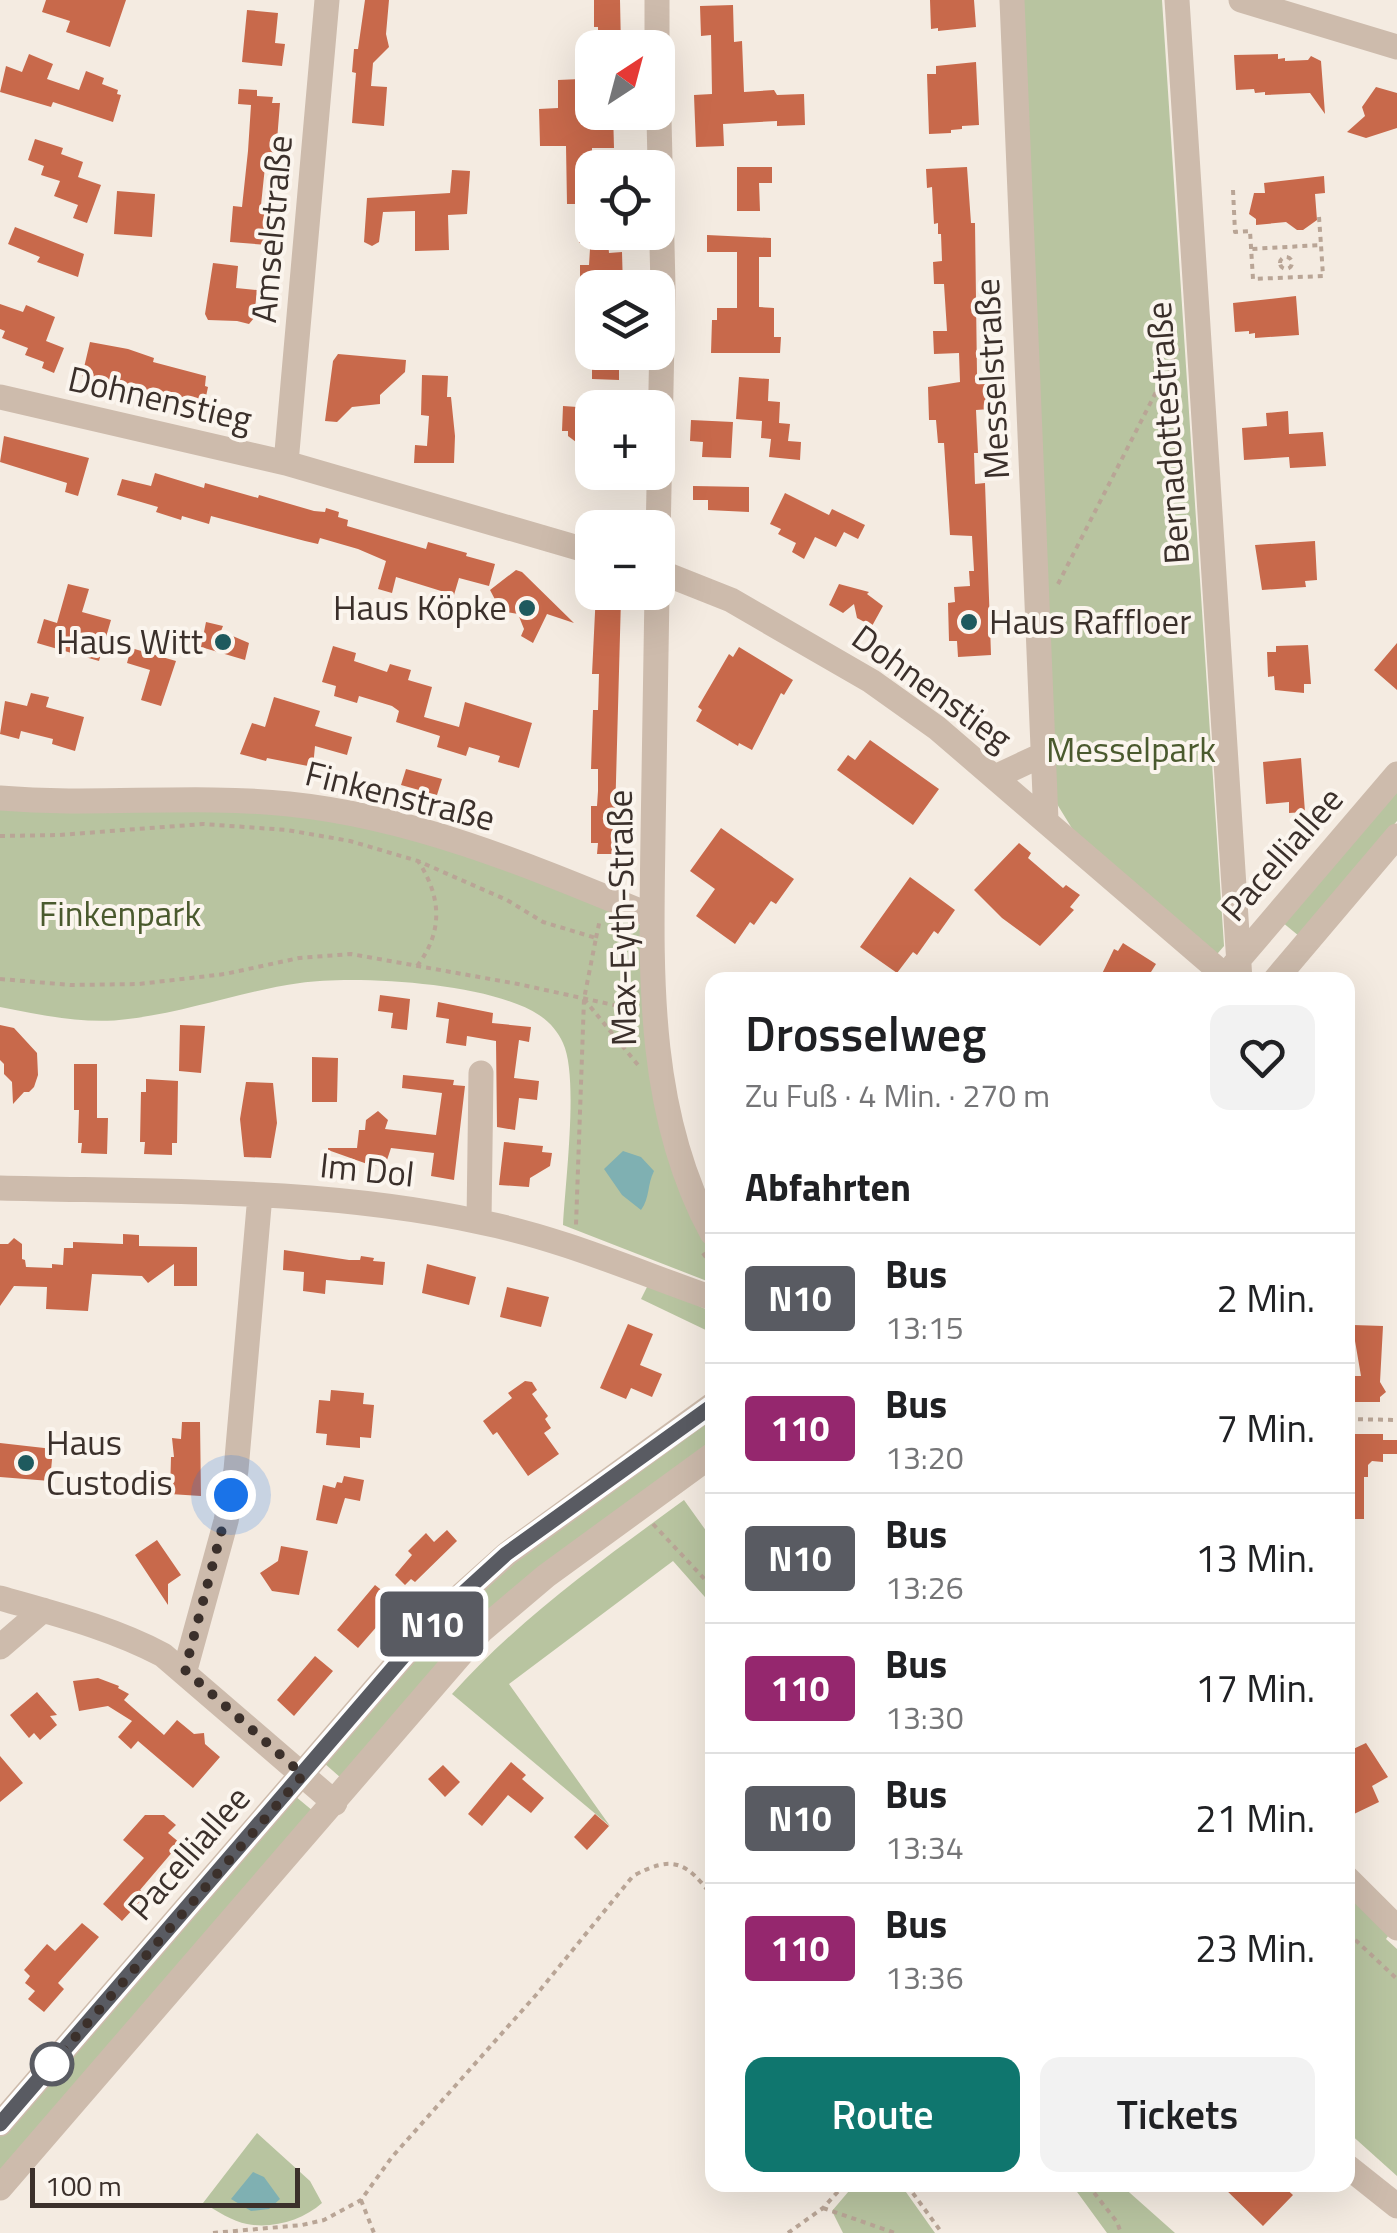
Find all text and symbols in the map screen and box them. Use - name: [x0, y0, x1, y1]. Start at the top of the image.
- north arrow: [575, 30, 675, 130]
- map controls: [575, 30, 675, 610]
- street label: Amselstraße: [236, 133, 306, 325]
- button: locate: [575, 150, 675, 250]
- button: layers: [575, 270, 675, 370]
- street label: Messelstraße: [959, 277, 1023, 481]
- street label: Bernadottestraße: [1131, 300, 1203, 566]
- street label: Dohnenstieg: [63, 351, 257, 445]
- button: +: [575, 390, 675, 490]
- button: −: [575, 510, 675, 610]
- place label: Haus Köpke: [333, 580, 507, 634]
- place label: Haus Raffloer: [989, 594, 1191, 648]
- marker: Haus Köpke: [516, 597, 538, 619]
- street label: Dohnenstieg: [841, 610, 1024, 764]
- marker: Haus Raffloer: [958, 611, 980, 633]
- place label: Haus Witt: [56, 614, 203, 668]
- marker: Haus Witt: [212, 631, 234, 653]
- park label: Messelpark: [1046, 722, 1216, 776]
- street label: Finkenstraße: [300, 745, 501, 845]
- street label: Pacelliallee: [1207, 774, 1355, 933]
- street label: Max-Eyth-Straße: [592, 789, 650, 1047]
- park label: Finkenpark: [39, 886, 201, 940]
- text: Drosselweg: [745, 997, 986, 1070]
- button: heart: [1210, 1005, 1315, 1110]
- text: Zu Fuß · 4 Min. · 270 m: [745, 1071, 1050, 1119]
- street label: Im Dol: [317, 1137, 417, 1201]
- text: Abfahrten: [745, 1158, 911, 1216]
- text: Bus: [885, 1245, 947, 1303]
- text: 2 Min.: [1217, 1269, 1315, 1327]
- text: N10: [768, 1271, 832, 1325]
- text: 13:15: [885, 1303, 964, 1351]
- text: Bus: [885, 1375, 947, 1433]
- text: 7 Min.: [1217, 1399, 1315, 1457]
- text: 110: [771, 1401, 829, 1455]
- place label: Haus Custodis: [46, 1415, 173, 1509]
- text: 13:20: [885, 1433, 964, 1481]
- marker: Haus Custodis: [15, 1452, 37, 1474]
- your location: [206, 1470, 256, 1520]
- text: Bus: [885, 1505, 947, 1563]
- text: 13 Min.: [1195, 1529, 1315, 1587]
- text: N10: [768, 1531, 832, 1585]
- text: 13:26: [885, 1563, 964, 1611]
- line badge: N10: [374, 1592, 490, 1656]
- text: N10: [400, 1597, 464, 1651]
- text: Bus: [885, 1635, 947, 1693]
- text: 17 Min.: [1195, 1659, 1315, 1717]
- text: 110: [771, 1661, 829, 1715]
- text: 13:30: [885, 1693, 964, 1741]
- text: Bus: [885, 1765, 947, 1823]
- street label: Pacelliallee: [114, 1773, 262, 1932]
- text: 21 Min.: [1195, 1789, 1315, 1847]
- text: N10: [768, 1791, 832, 1845]
- text: 13:34: [885, 1823, 964, 1871]
- text: Bus: [885, 1895, 947, 1953]
- text: 23 Min.: [1195, 1919, 1315, 1977]
- text: 110: [771, 1921, 829, 1975]
- text: 13:36: [885, 1953, 964, 2001]
- unlabelled marker: [31, 2043, 73, 2085]
- button: Route: [745, 2057, 1020, 2172]
- button: Tickets: [1040, 2057, 1315, 2172]
- scale bar: [30, 2163, 300, 2208]
- text: 100 m: [45, 2164, 122, 2207]

